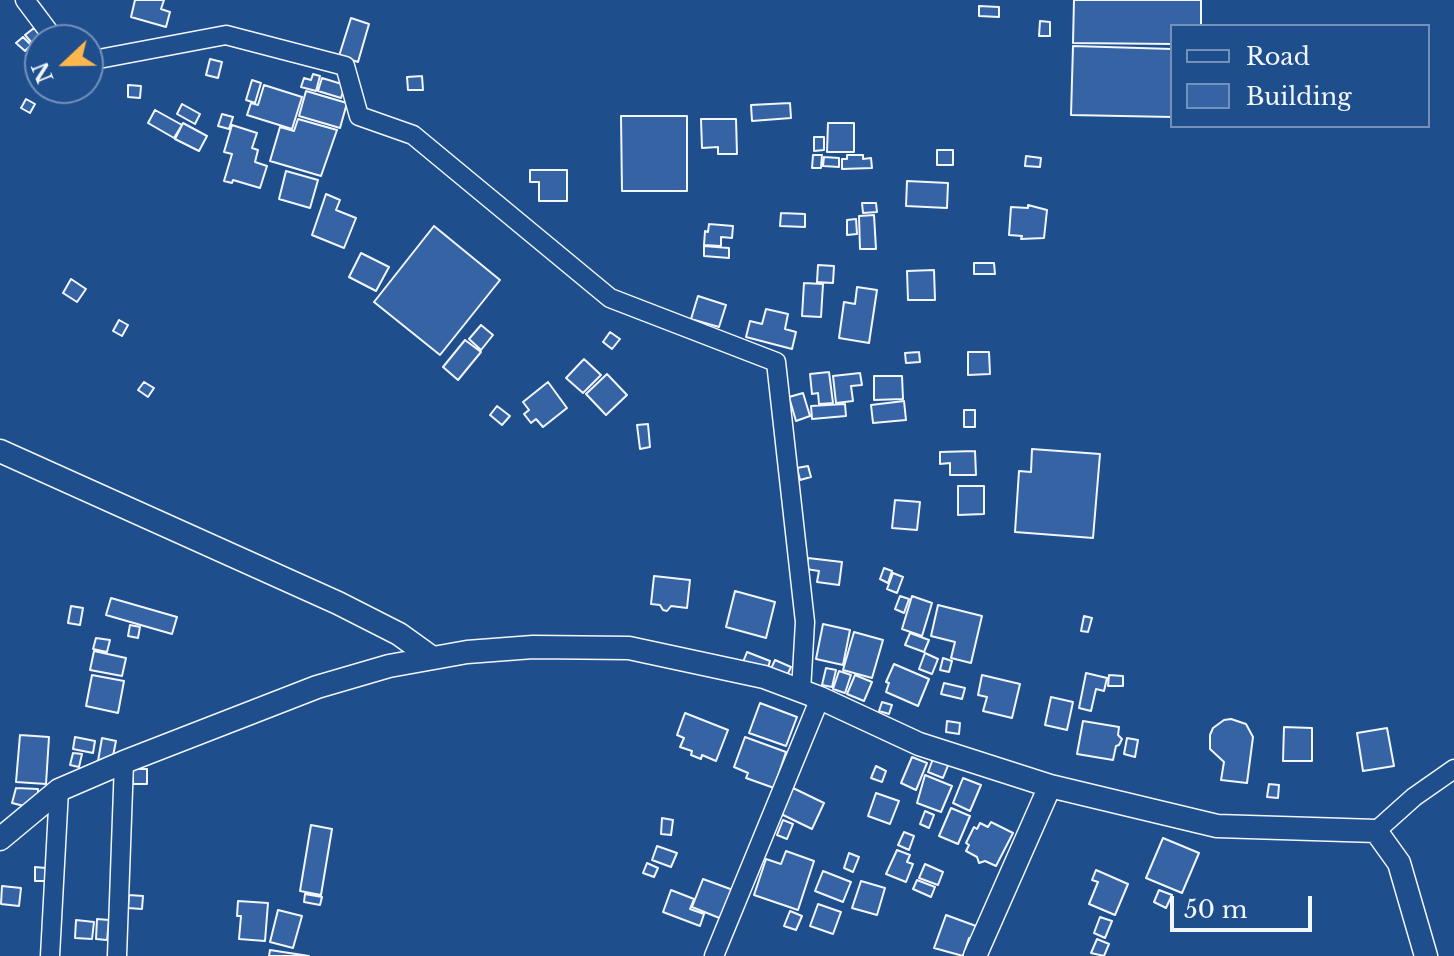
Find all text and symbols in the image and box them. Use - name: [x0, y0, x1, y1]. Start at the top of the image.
- north arrow: [24, 24, 104, 104]
- legend: [1170, 24, 1430, 128]
- text: Road: [1246, 42, 1310, 71]
- text: N: [27, 58, 60, 87]
- text: Building: [1246, 82, 1352, 111]
- scale bar: [1174, 880, 1316, 930]
- text: 50 m: [1184, 895, 1247, 924]

